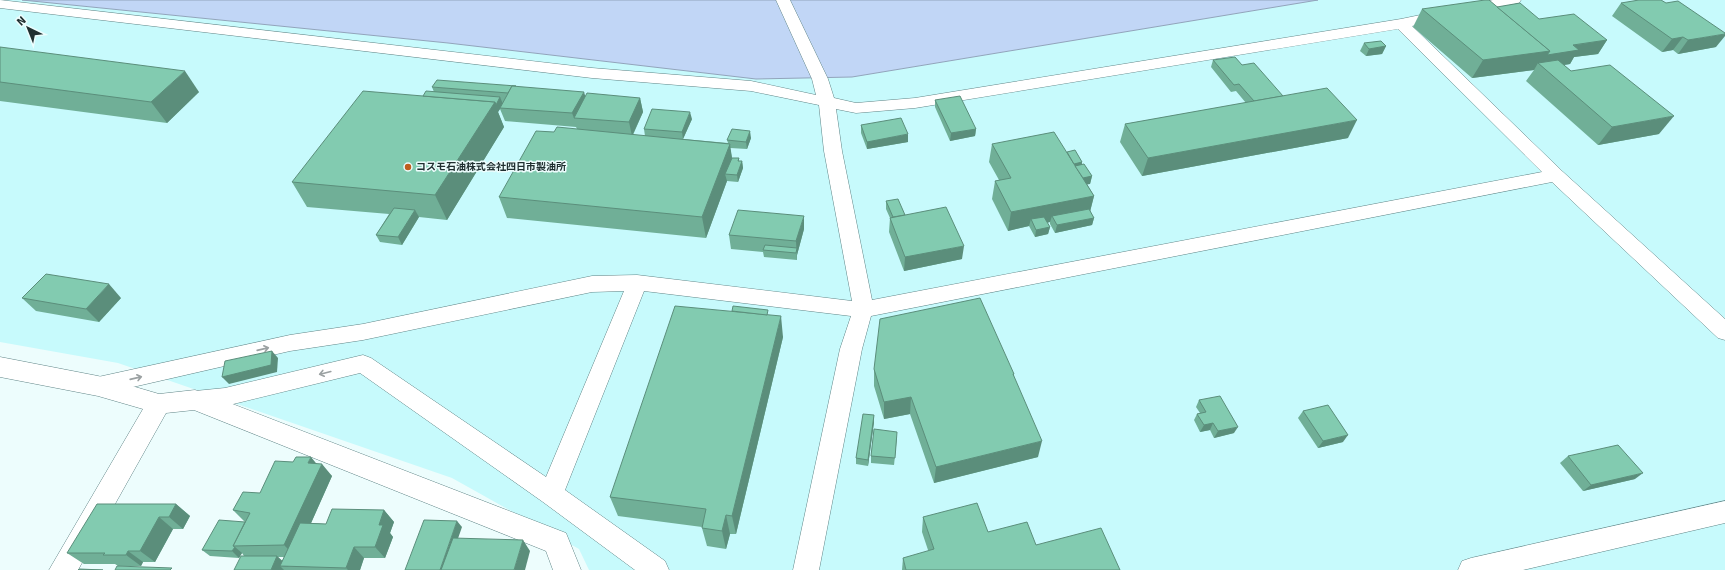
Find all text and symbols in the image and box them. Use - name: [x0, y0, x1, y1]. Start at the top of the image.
- north arrow: [8, 8, 48, 48]
- text: N: [14, 14, 29, 28]
- place label: コスモ石油株式会社四日市製油所: [416, 161, 566, 173]
- marker: コスモ石油株式会社四日市製油所: [403, 162, 413, 172]
- one-way arrow: [256, 344, 269, 352]
- one-way arrow: [319, 370, 332, 377]
- one-way arrow: [129, 373, 142, 381]

